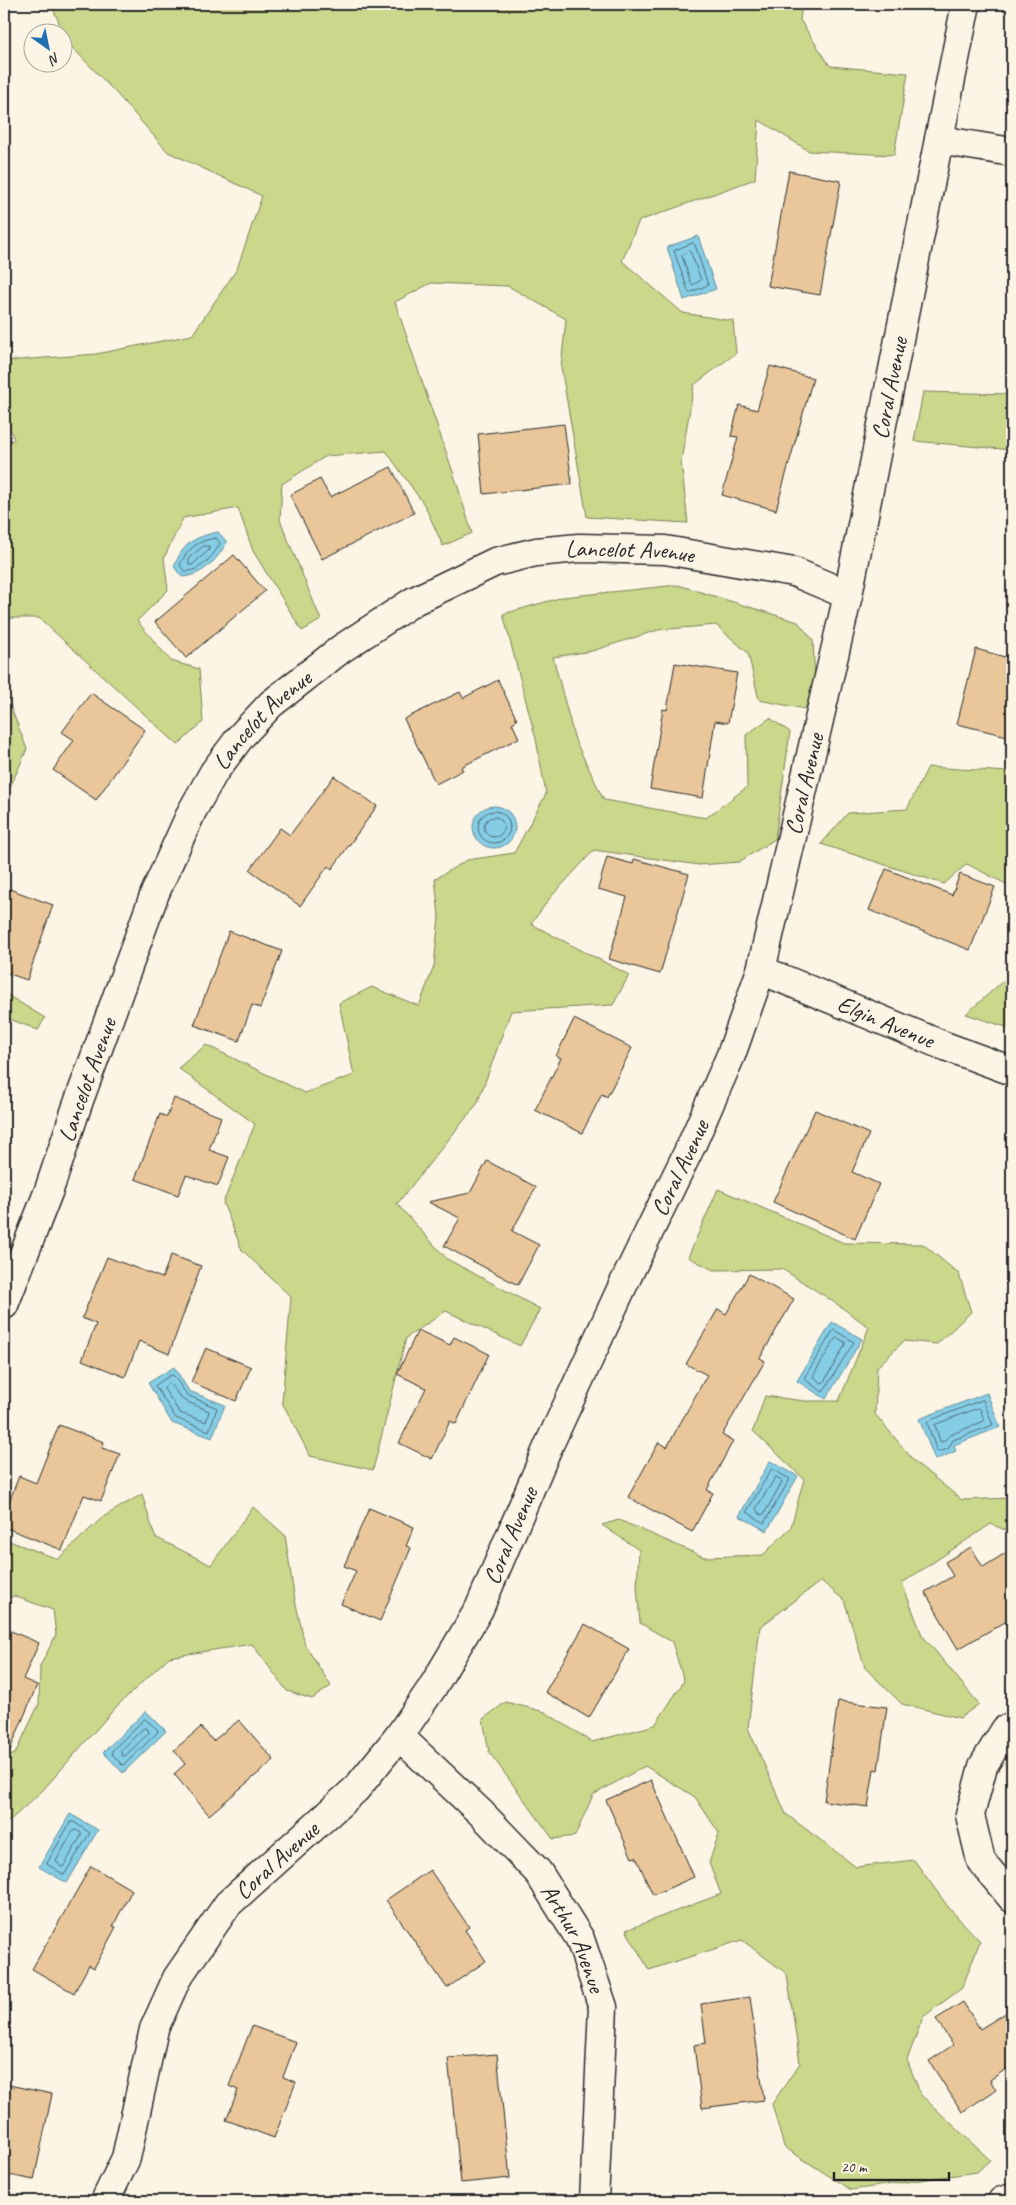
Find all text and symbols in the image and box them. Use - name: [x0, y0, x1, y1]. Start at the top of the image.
- north arrow: [22, 22, 72, 72]
- text: N: [45, 49, 63, 69]
- street label: Coral Avenue: [865, 332, 915, 442]
- street label: Lancelot Avenue: [564, 533, 699, 570]
- street label: Lancelot Avenue: [206, 662, 319, 776]
- street label: Coral Avenue: [778, 728, 831, 838]
- street label: Elgin Avenue: [833, 988, 940, 1056]
- street label: Lancelot Avenue: [51, 1012, 124, 1146]
- street label: Coral Avenue: [644, 1113, 716, 1221]
- street label: Coral Avenue: [476, 1480, 545, 1589]
- street label: Coral Avenue: [228, 1813, 327, 1906]
- street label: Arthur Avenue: [534, 1878, 613, 1998]
- scale bar: [834, 2150, 948, 2182]
- text: 20 m: [841, 2158, 868, 2177]

